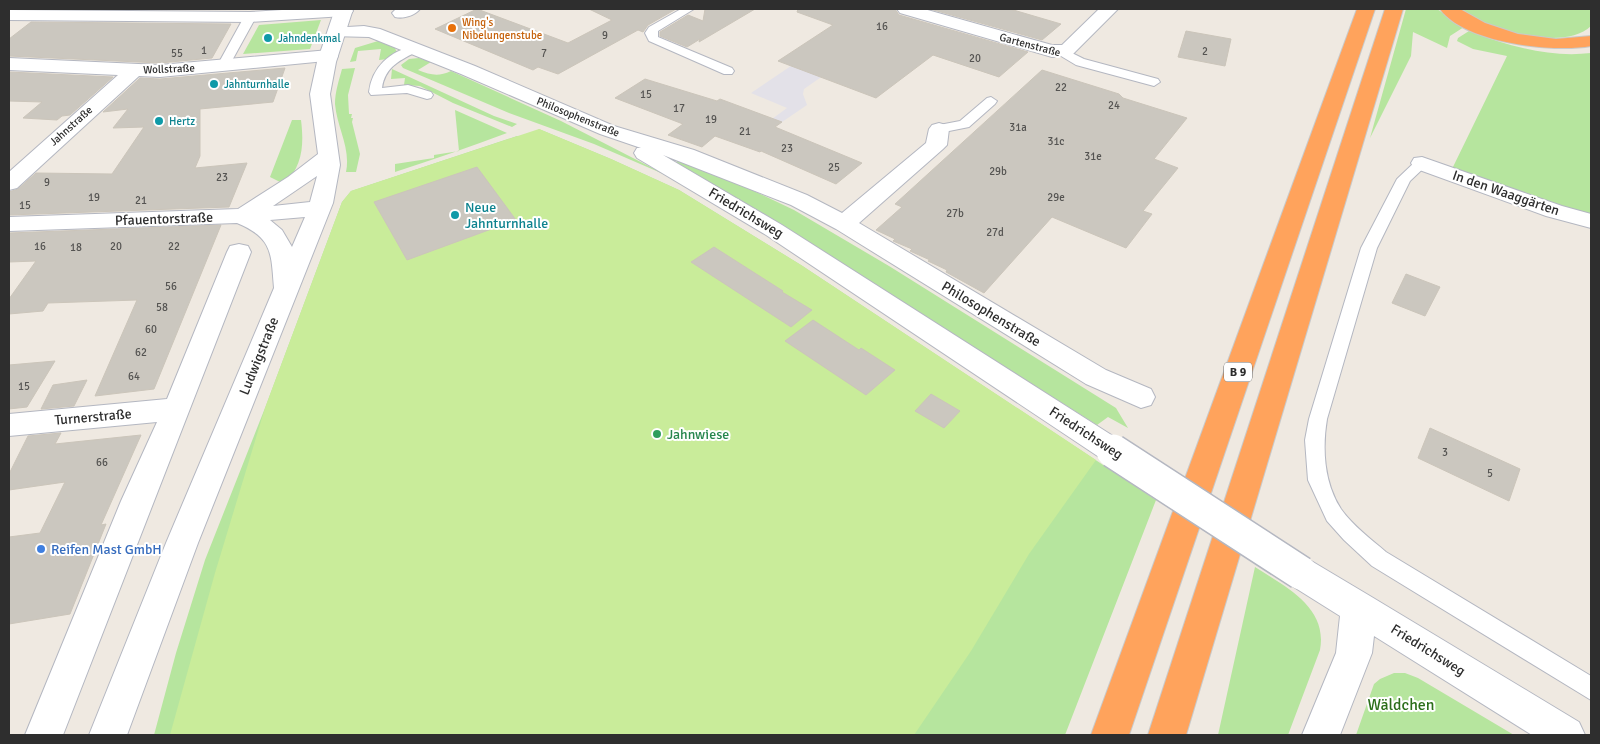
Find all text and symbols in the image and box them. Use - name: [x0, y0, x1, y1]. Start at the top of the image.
- place label: Wing's Nibelungenstube: [462, 16, 542, 42]
- house number: 16: [876, 20, 888, 33]
- marker: Wing's Nibelungenstube: [446, 22, 458, 34]
- house number: 9: [602, 29, 608, 42]
- street label: Gartenstraße: [998, 31, 1062, 59]
- marker: Jahndenkmal: [262, 32, 274, 44]
- place label: Jahndenkmal: [278, 32, 341, 45]
- house number: 1: [201, 44, 207, 57]
- house number: 2: [1202, 45, 1208, 58]
- house number: 55: [171, 47, 183, 60]
- house number: 7: [541, 47, 547, 60]
- house number: 20: [969, 52, 981, 65]
- street label: Wollstraße: [143, 62, 195, 76]
- marker: Jahnturnhalle: [208, 78, 220, 90]
- place label: Jahnturnhalle: [224, 78, 289, 91]
- house number: 22: [1055, 81, 1067, 94]
- house number: 15: [640, 88, 652, 101]
- street label: Philosophenstraße: [535, 94, 621, 140]
- house number: 24: [1108, 99, 1120, 112]
- house number: 17: [673, 102, 685, 115]
- street label: Jahnstraße: [47, 103, 95, 149]
- house number: 19: [705, 113, 717, 126]
- marker: Hertz: [153, 115, 165, 127]
- place label: Hertz: [169, 115, 195, 128]
- house number: 31a: [1009, 121, 1027, 134]
- house number: 21: [739, 125, 751, 138]
- house number: 31c: [1047, 135, 1065, 148]
- house number: 23: [781, 142, 793, 155]
- house number: 31e: [1084, 150, 1102, 163]
- house number: 25: [828, 161, 840, 174]
- house number: 29b: [989, 165, 1007, 178]
- street label: In den Waaggärten: [1450, 167, 1562, 219]
- house number: 23: [216, 171, 228, 184]
- house number: 9: [44, 176, 50, 189]
- street label: Friedrichsweg: [705, 184, 787, 242]
- house number: 19: [88, 191, 100, 204]
- house number: 29e: [1047, 191, 1065, 204]
- house number: 21: [135, 194, 147, 207]
- house number: 15: [19, 199, 31, 212]
- place label: Neue Jahnturnhalle: [465, 199, 548, 232]
- house number: 27b: [946, 207, 964, 220]
- street label: Pfauentorstraße: [115, 209, 213, 229]
- marker: Neue Jahnturnhalle: [449, 209, 461, 221]
- house number: 27d: [986, 226, 1004, 239]
- house number: 16: [34, 240, 46, 253]
- house number: 20: [110, 240, 122, 253]
- house number: 22: [168, 240, 180, 253]
- house number: 18: [70, 241, 82, 254]
- street label: Philosophenstraße: [938, 278, 1044, 350]
- house number: 56: [165, 280, 177, 293]
- house number: 58: [156, 301, 168, 314]
- street label: Ludwigstraße: [236, 315, 282, 397]
- house number: 60: [145, 323, 157, 336]
- house number: 62: [135, 346, 147, 359]
- road number: B 9: [1224, 362, 1252, 382]
- house number: 64: [128, 370, 140, 383]
- house number: 15: [18, 380, 30, 393]
- street label: Friedrichsweg: [1046, 403, 1126, 463]
- street label: Turnerstraße: [54, 405, 132, 429]
- place label: Jahnwiese: [667, 426, 729, 443]
- marker: Jahnwiese: [651, 428, 663, 440]
- house number: 3: [1442, 446, 1448, 459]
- house number: 66: [96, 456, 108, 469]
- house number: 5: [1487, 467, 1493, 480]
- place label: Reifen Mast GmbH: [51, 541, 162, 558]
- marker: Reifen Mast GmbH: [35, 543, 47, 555]
- street label: Friedrichsweg: [1388, 620, 1468, 680]
- park label: Wäldchen: [1367, 695, 1435, 715]

